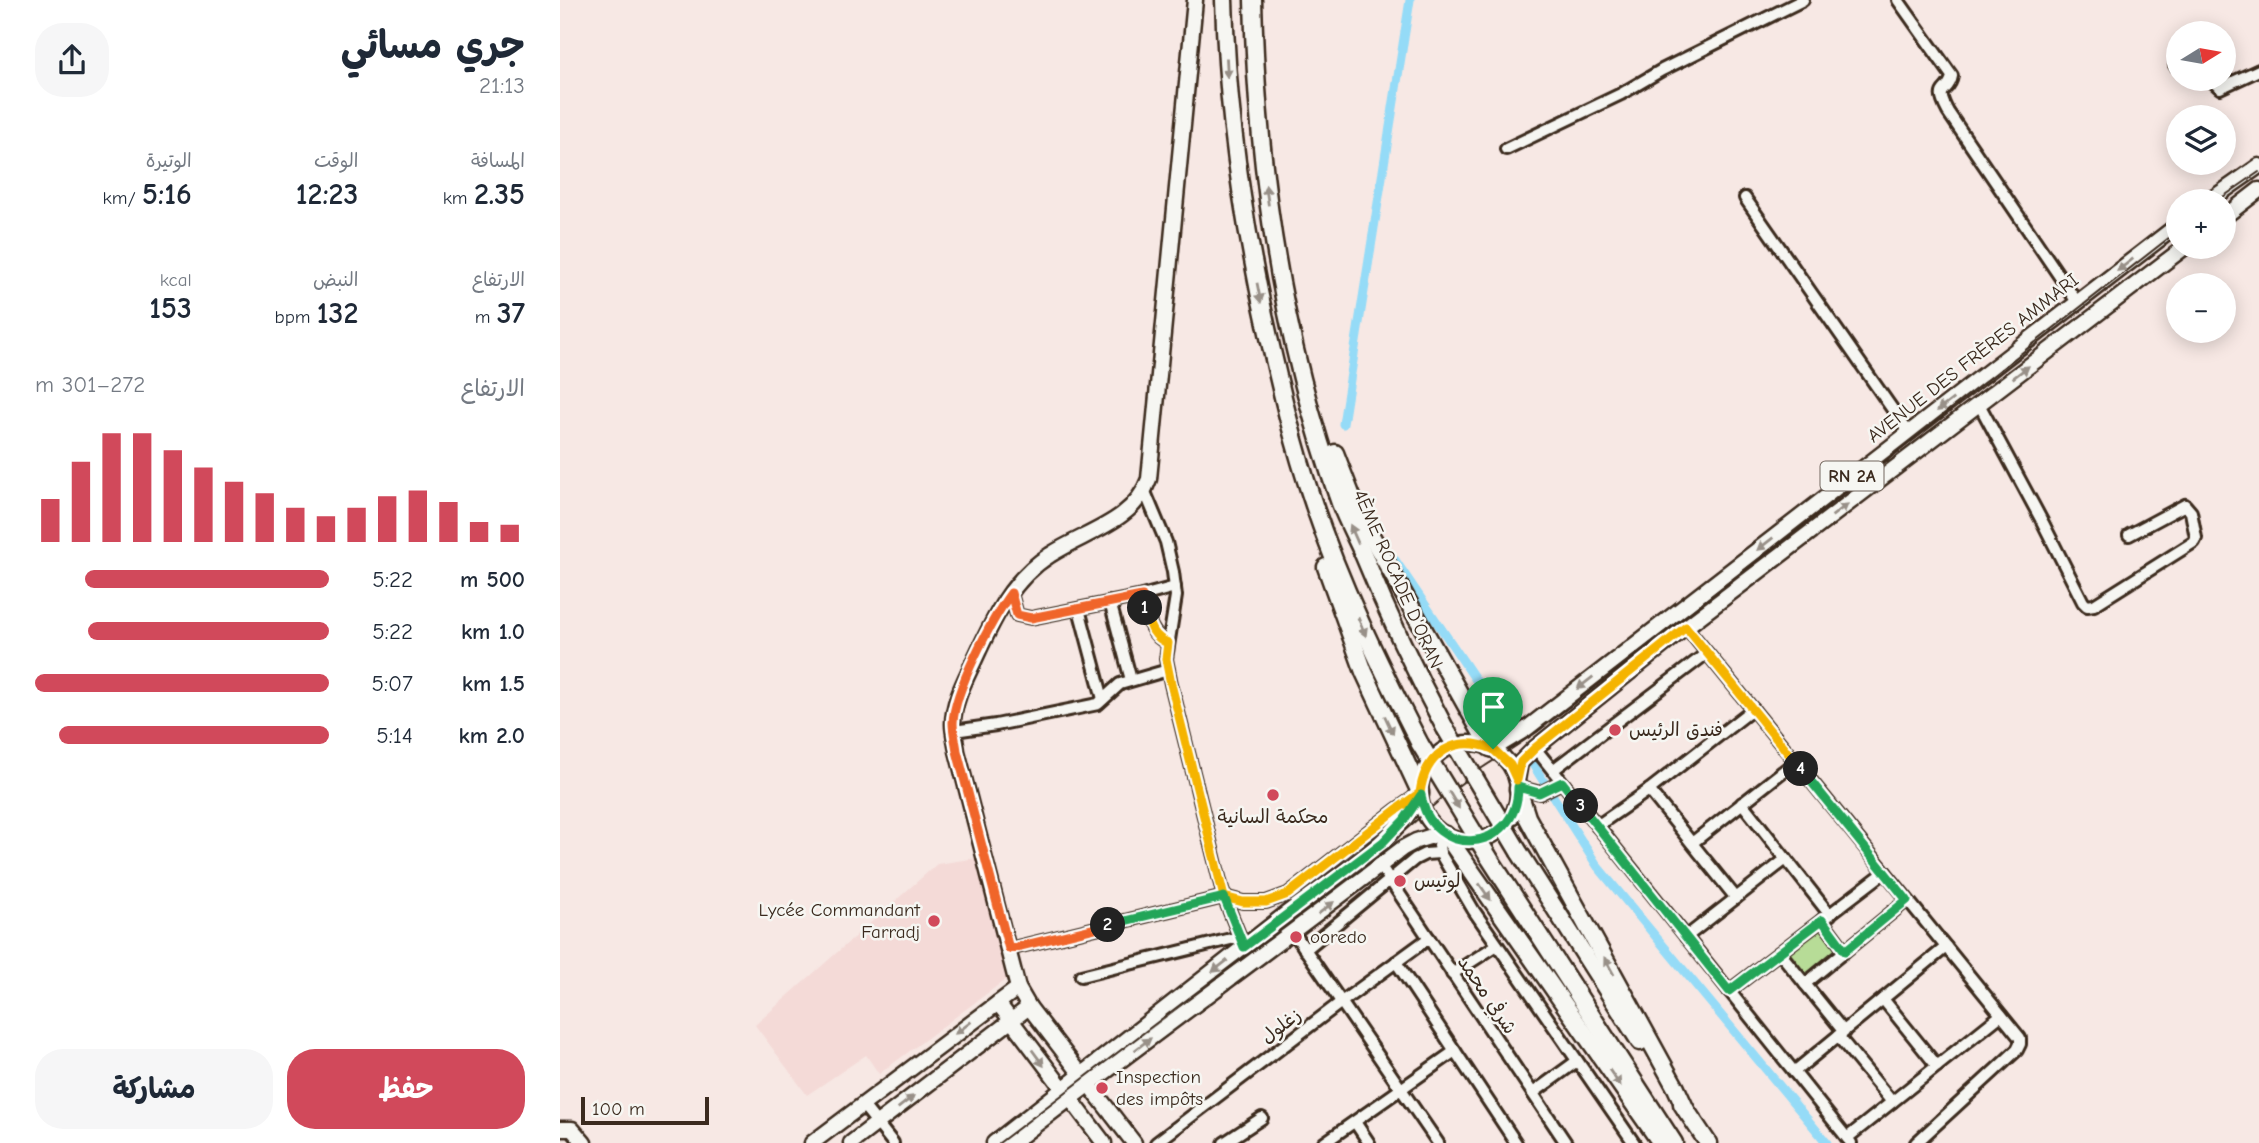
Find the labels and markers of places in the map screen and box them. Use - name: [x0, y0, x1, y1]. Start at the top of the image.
- pin: 1: [1128, 590, 1162, 626]
- pin: [1463, 677, 1523, 749]
- place label: فندق الرئيس: [1629, 719, 1723, 741]
- marker: فندق الرئيس: [1607, 722, 1623, 738]
- pin: 4: [1784, 752, 1818, 786]
- marker: محكمة السانية: [1265, 787, 1281, 803]
- pin: 3: [1564, 788, 1598, 824]
- place label: محكمة السانية: [1217, 806, 1329, 828]
- place label: لوتيس: [1414, 870, 1461, 893]
- marker: لوتيس: [1392, 873, 1408, 889]
- place label: Lycée Commandant Farradj: [758, 899, 921, 943]
- pin: 2: [1090, 908, 1126, 942]
- marker: Lycée Commandant Farradj: [926, 913, 942, 929]
- place label: ooredo: [1310, 926, 1367, 948]
- marker: ooredo: [1288, 929, 1304, 945]
- place label: Inspection des impôts: [1116, 1066, 1203, 1110]
- marker: Inspection des impôts: [1094, 1080, 1110, 1096]

